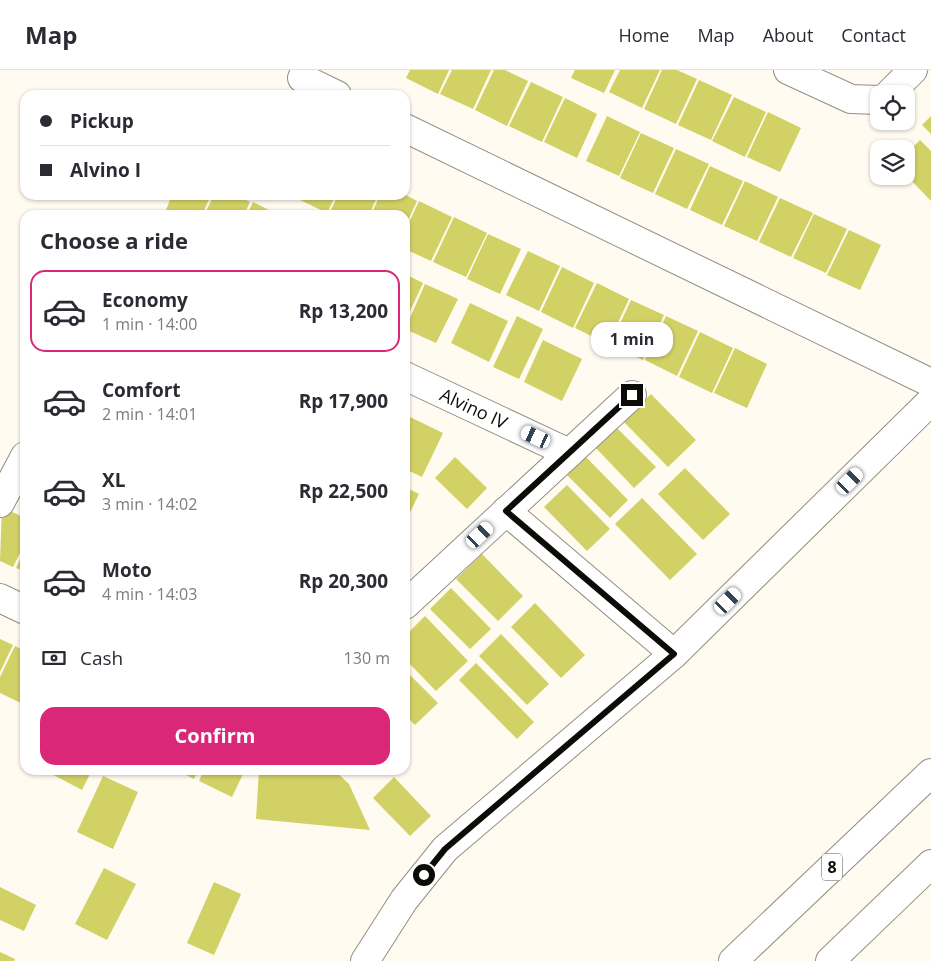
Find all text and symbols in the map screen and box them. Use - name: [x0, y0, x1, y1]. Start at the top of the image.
- text: Map: [25, 18, 77, 51]
- text: Home: [619, 23, 669, 47]
- text: Map: [697, 23, 735, 47]
- text: About: [763, 23, 813, 47]
- text: Contact: [841, 23, 906, 47]
- map controls: [870, 85, 915, 185]
- button: locate: [870, 85, 915, 130]
- text: Pickup: [70, 108, 134, 134]
- button: layers: [870, 140, 915, 185]
- text: Alvino I: [70, 157, 141, 183]
- text: Choose a ride: [40, 225, 188, 255]
- text: Economy: [102, 287, 188, 313]
- icon: car: [42, 289, 87, 334]
- text: Rp 13,200: [299, 298, 388, 324]
- text: 1 min · 14:00: [102, 313, 197, 335]
- callout: 1 min: [591, 322, 673, 358]
- text: 1 min: [610, 328, 654, 350]
- text: Comfort: [102, 377, 181, 403]
- icon: car: [42, 379, 87, 424]
- street label: Alvino IV: [436, 382, 512, 434]
- route end: [621, 384, 643, 406]
- text: Rp 17,900: [299, 388, 388, 414]
- text: 2 min · 14:01: [102, 403, 197, 425]
- car: [519, 424, 552, 450]
- car: [834, 465, 865, 497]
- text: XL: [102, 467, 125, 493]
- icon: car: [42, 469, 87, 514]
- text: Rp 22,500: [299, 478, 388, 504]
- text: 3 min · 14:02: [102, 493, 197, 515]
- car: [463, 519, 496, 551]
- text: Moto: [102, 557, 152, 583]
- icon: car: [42, 559, 87, 604]
- text: Rp 20,300: [299, 568, 388, 594]
- text: 4 min · 14:03: [102, 583, 197, 605]
- car: [712, 585, 743, 617]
- icon: cash: [40, 644, 68, 672]
- text: Cash: [80, 645, 123, 671]
- text: 130 m: [344, 647, 390, 669]
- button: Confirm: [40, 707, 390, 765]
- road number: 8: [822, 854, 842, 880]
- route start: [413, 864, 435, 886]

